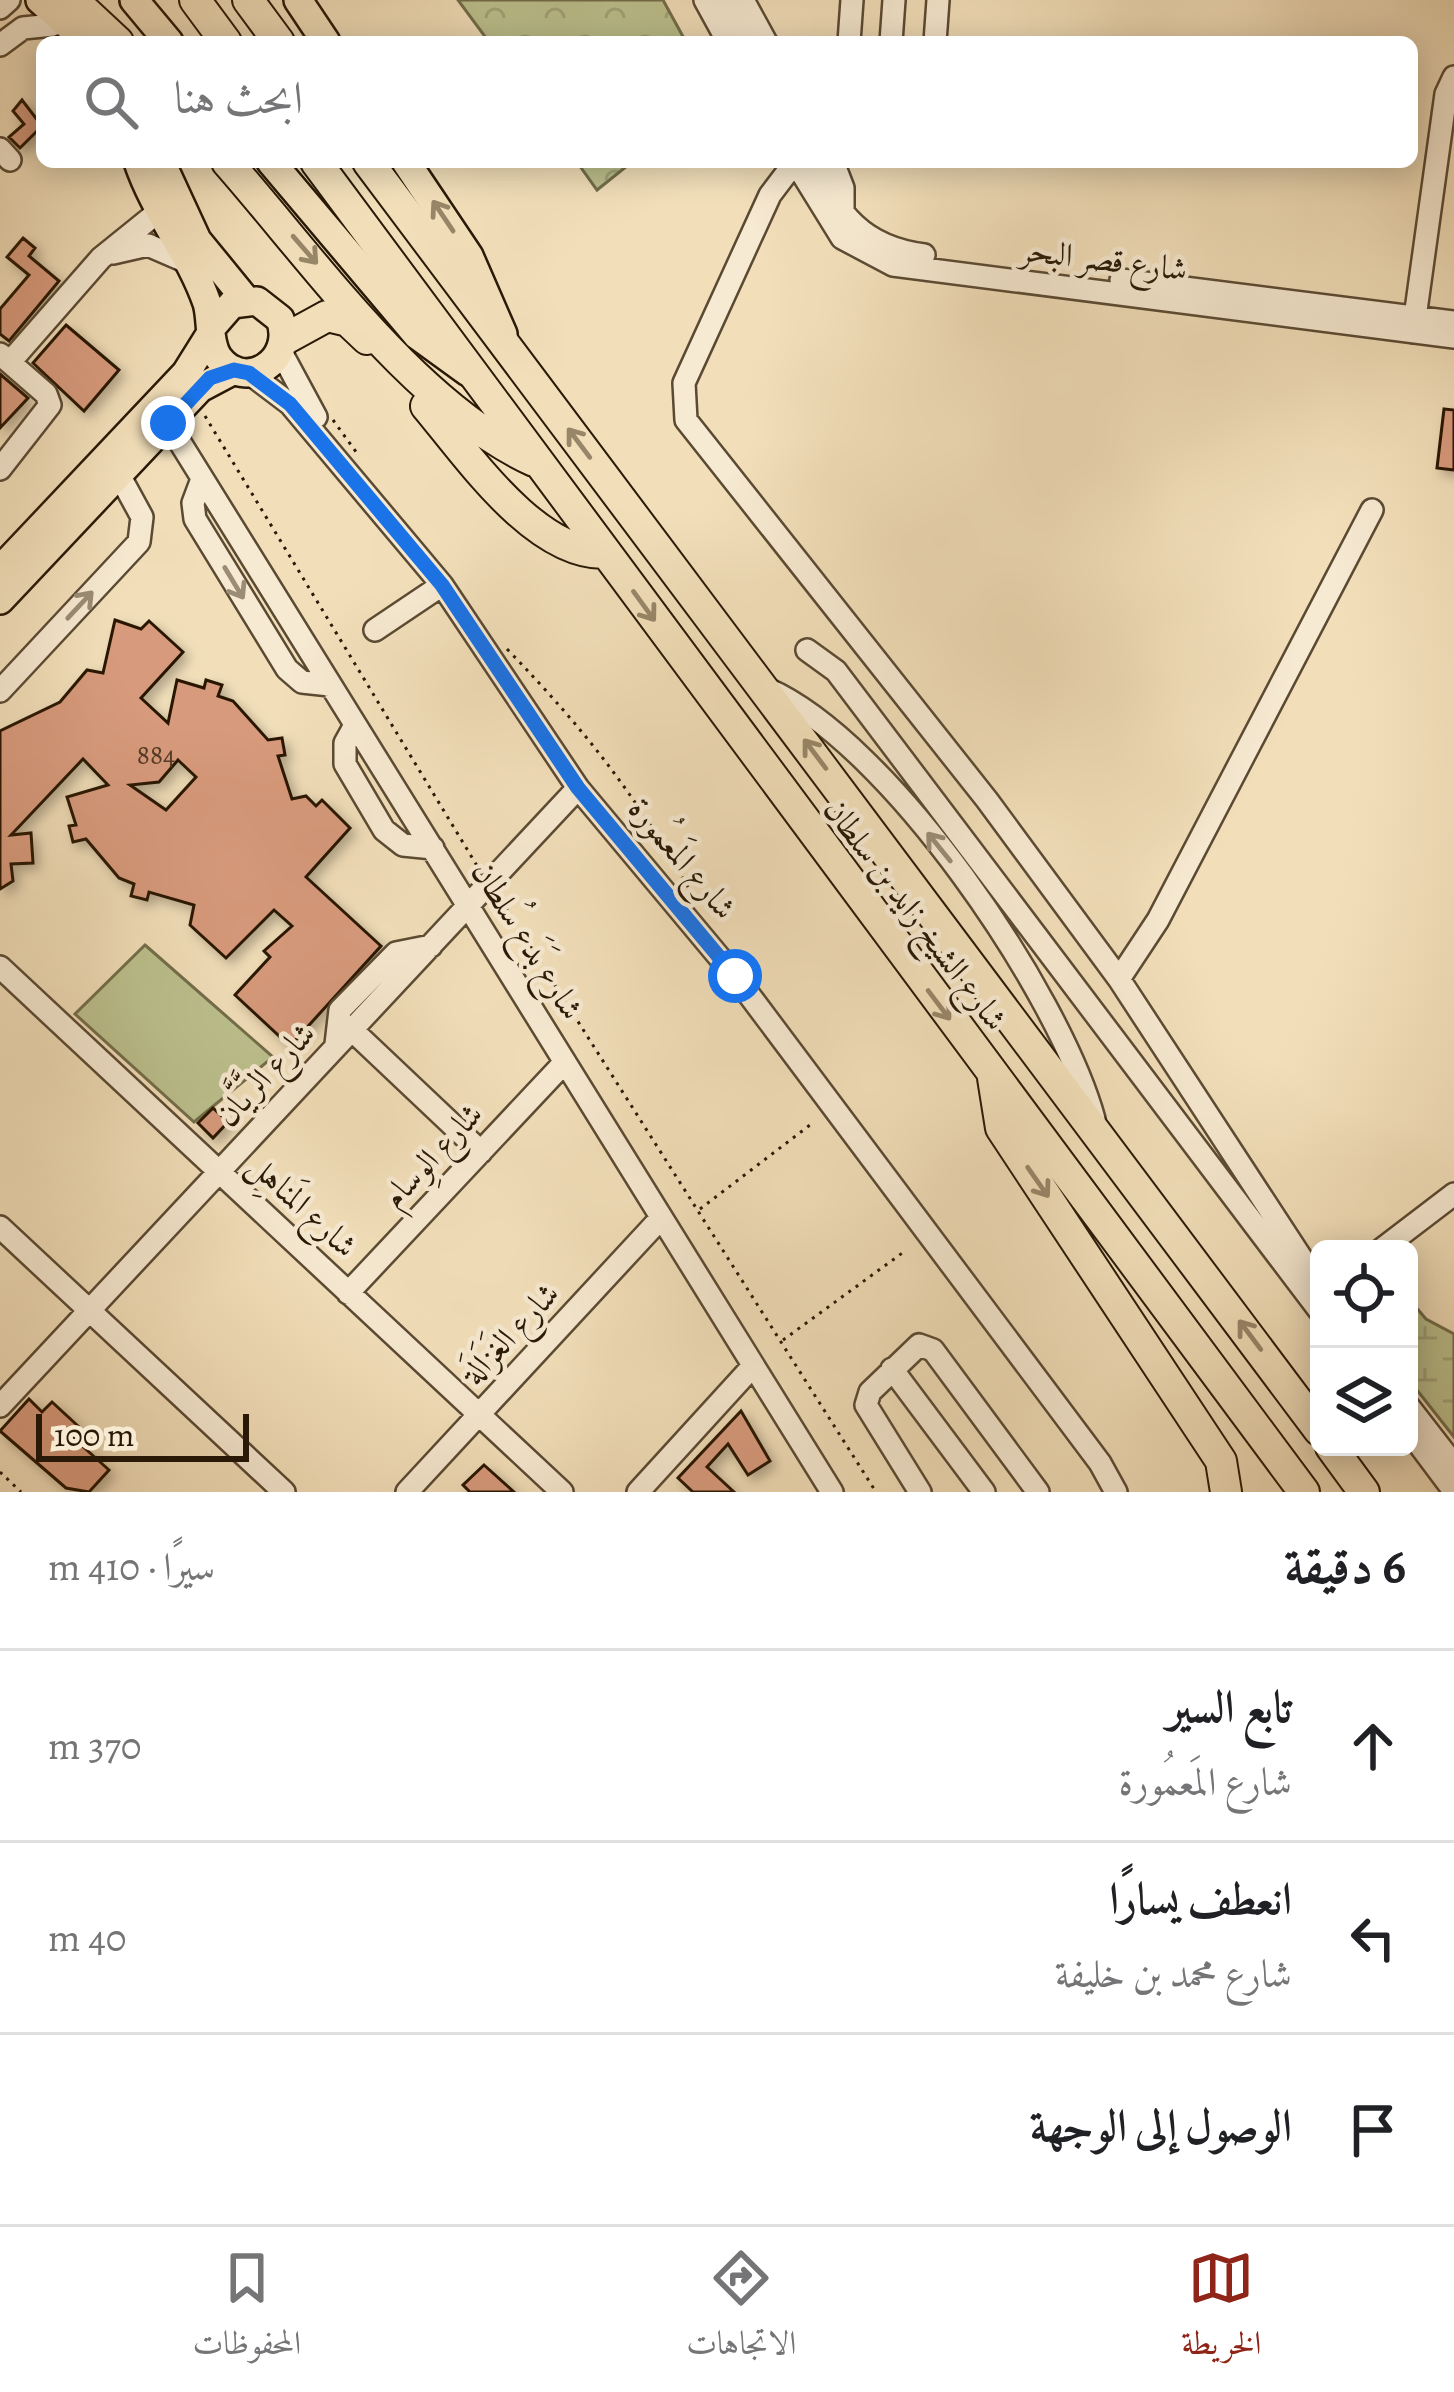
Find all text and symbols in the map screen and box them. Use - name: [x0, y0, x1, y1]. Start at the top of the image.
- search box: [36, 36, 1418, 168]
- text: ابحث هنا: [174, 67, 303, 129]
- icon: search: [78, 69, 144, 135]
- one-way arrow: [430, 200, 455, 234]
- street label: شارع قصر البحر: [1014, 226, 1190, 298]
- one-way arrow: [290, 234, 318, 265]
- route end: [141, 396, 195, 450]
- one-way arrow: [566, 428, 593, 460]
- one-way arrow: [222, 565, 246, 599]
- one-way arrow: [631, 589, 657, 622]
- one-way arrow: [66, 591, 93, 621]
- house number: 884: [137, 737, 175, 773]
- one-way arrow: [803, 738, 829, 770]
- street label: شارع المَعمُورة: [614, 785, 750, 933]
- street label: شارع الشيخ زايد بن سلطان: [808, 788, 1018, 1044]
- one-way arrow: [926, 832, 954, 863]
- street label: شارع بَدَع سُلطان: [456, 850, 598, 1031]
- route start: [708, 949, 762, 1003]
- one-way arrow: [925, 989, 951, 1021]
- street label: شارع الرَّيَّان: [202, 1009, 329, 1140]
- street label: شارع الوِسام: [371, 1092, 498, 1222]
- street label: شارع المَناهِل: [234, 1142, 368, 1272]
- one-way arrow: [1025, 1164, 1050, 1198]
- map controls: [1310, 1240, 1418, 1456]
- button: locate: [1310, 1240, 1418, 1348]
- street label: شارع الغَزَالَة: [449, 1271, 574, 1400]
- one-way arrow: [1237, 1320, 1263, 1352]
- button: layers: [1310, 1348, 1418, 1456]
- scale bar: [36, 1408, 249, 1461]
- text: 100 m: [54, 1412, 134, 1457]
- text: 6 دقيقة: [1284, 1531, 1406, 1601]
- text: سيرًا · 410 m: [48, 1540, 215, 1593]
- text: تابع السير: [1167, 1676, 1292, 1738]
- icon: ahead: [1340, 1713, 1406, 1779]
- text: 370 m: [48, 1719, 142, 1772]
- text: شارع المَعمُورة: [1119, 1755, 1292, 1808]
- text: انعطف يسارًا: [1109, 1868, 1292, 1930]
- icon: left: [1340, 1905, 1406, 1971]
- text: 40 m: [48, 1911, 127, 1964]
- text: شارع محمد بن خليفة: [1055, 1947, 1292, 2000]
- text: الوصول إلى الوجهة: [1030, 2095, 1292, 2157]
- icon: arrive: [1340, 2097, 1406, 2163]
- tab: المحفوظات: [192, 2245, 301, 2375]
- tab: الاتجاهات: [686, 2245, 796, 2375]
- tab: الخريطة: [1181, 2245, 1262, 2375]

